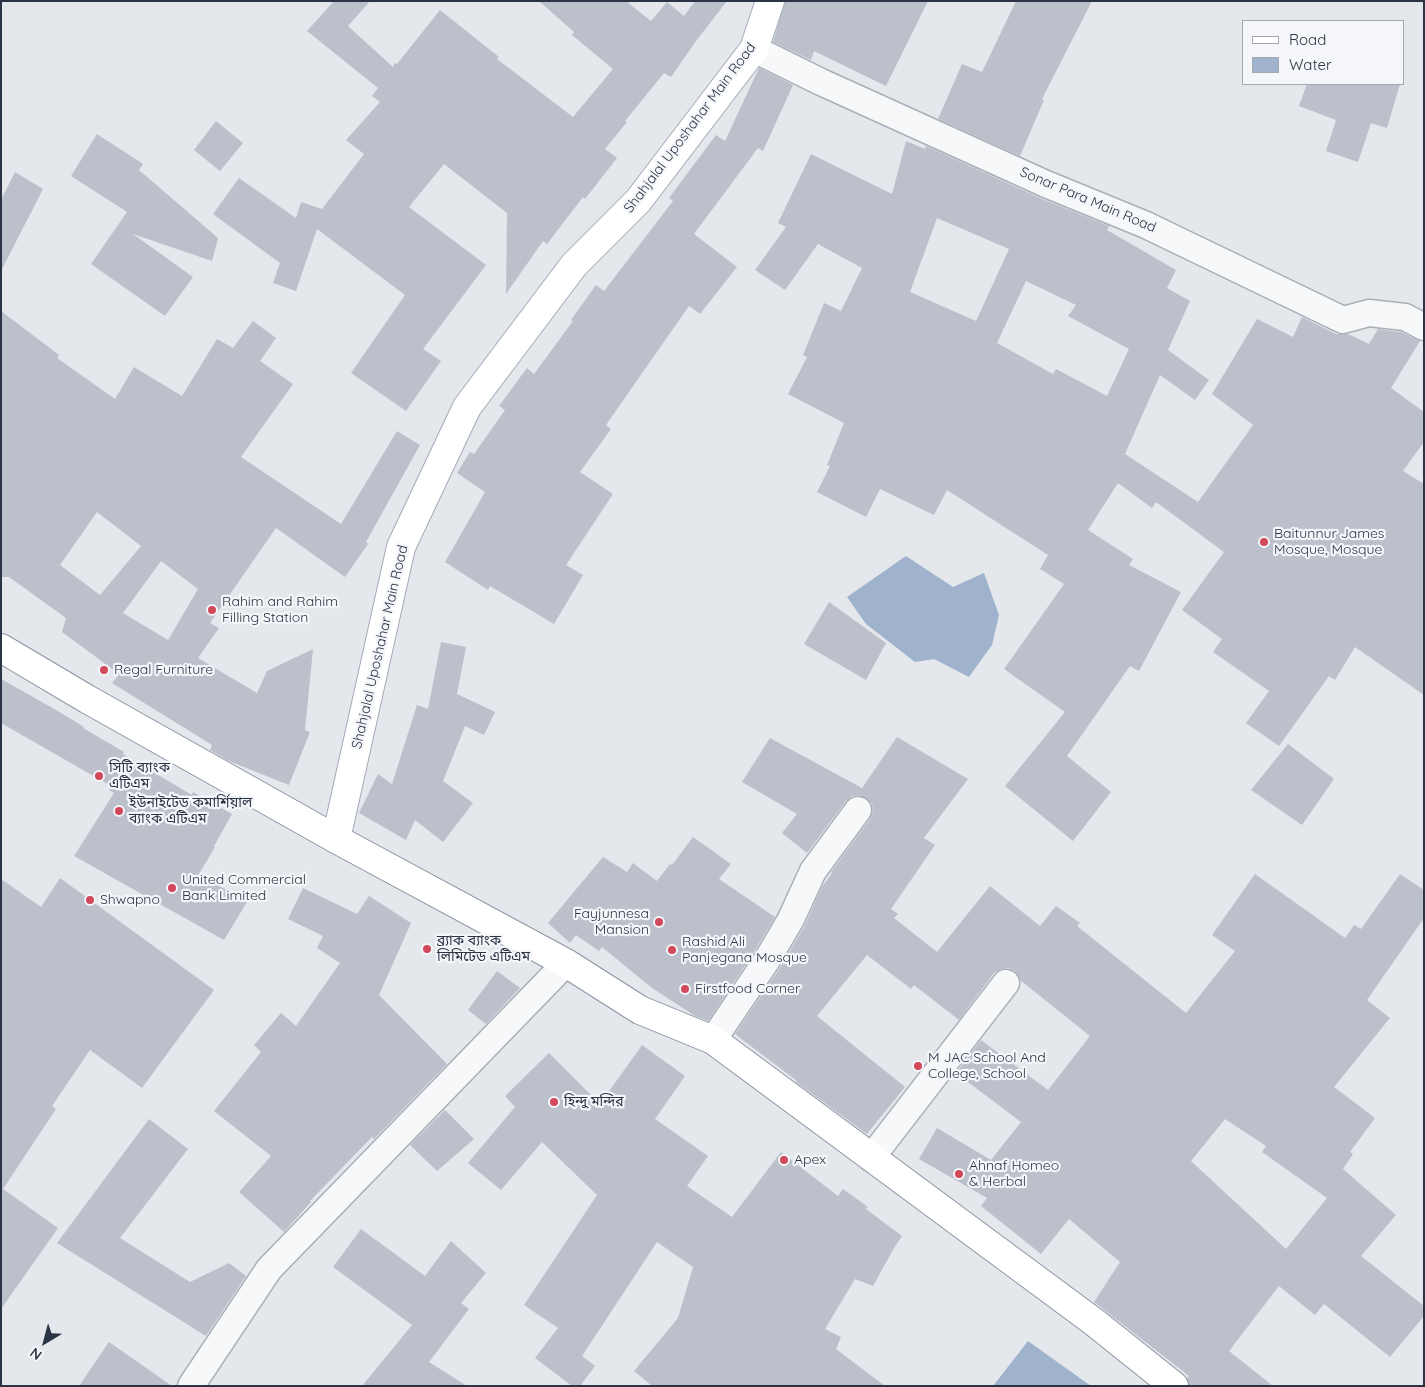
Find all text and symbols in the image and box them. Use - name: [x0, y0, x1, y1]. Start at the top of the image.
- legend: [1242, 20, 1405, 85]
- text: Road: [1289, 30, 1326, 49]
- street label: Shahjalal Uposhahar Main Road: [621, 40, 759, 216]
- text: Water: [1289, 55, 1332, 74]
- street label: Sonar Para Main Road: [1017, 164, 1159, 236]
- place label: Baitunnur James Mosque, Mosque: [1274, 526, 1384, 558]
- marker: Baitunnur James Mosque, Mosque: [1258, 536, 1270, 548]
- street label: Shahjalal Uposhahar Main Road: [348, 544, 412, 750]
- place label: Rahim and Rahim Filling Station: [222, 594, 338, 626]
- marker: Rahim and Rahim Filling Station: [206, 604, 218, 616]
- place label: Regal Furniture: [114, 662, 213, 678]
- marker: Regal Furniture: [98, 664, 110, 676]
- place label: সিটি ব্যাংক এটিএম: [109, 760, 170, 792]
- marker: সিটি ব্যাংক এটিএম: [93, 770, 105, 782]
- place label: ইউনাইটেড কমার্শিয়াল ব্যাংক এটিএম: [129, 795, 252, 828]
- marker: ইউনাইটেড কমার্শিয়াল ব্যাংক এটিএম: [113, 805, 125, 817]
- place label: United Commercial Bank Limited: [182, 872, 306, 904]
- marker: United Commercial Bank Limited: [166, 882, 178, 894]
- place label: Shwapno: [100, 892, 160, 908]
- marker: Shwapno: [84, 894, 96, 906]
- place label: Fayjunnesa Mansion: [574, 906, 649, 939]
- marker: Fayjunnesa Mansion: [653, 916, 665, 928]
- place label: ব্র্যাক ব্যাংক লিমিটেড এটিএম: [437, 933, 530, 966]
- place label: Rashid Ali Panjegana Mosque: [682, 934, 807, 966]
- marker: ব্র্যাক ব্যাংক লিমিটেড এটিএম: [421, 943, 433, 955]
- marker: Rashid Ali Panjegana Mosque: [666, 944, 678, 956]
- place label: Firstfood Corner: [695, 981, 800, 997]
- marker: Firstfood Corner: [679, 983, 691, 995]
- place label: M JAC School And College, School: [928, 1050, 1046, 1082]
- marker: M JAC School And College, School: [912, 1060, 924, 1072]
- place label: হিন্দু মন্দির: [564, 1094, 624, 1110]
- marker: হিন্দু মন্দির: [548, 1096, 560, 1108]
- place label: Apex: [794, 1152, 826, 1168]
- marker: Apex: [778, 1154, 790, 1166]
- place label: Ahnaf Homeo & Herbal: [969, 1158, 1059, 1190]
- marker: Ahnaf Homeo & Herbal: [953, 1168, 965, 1180]
- north arrow: [20, 1317, 70, 1367]
- text: N: [26, 1344, 46, 1364]

